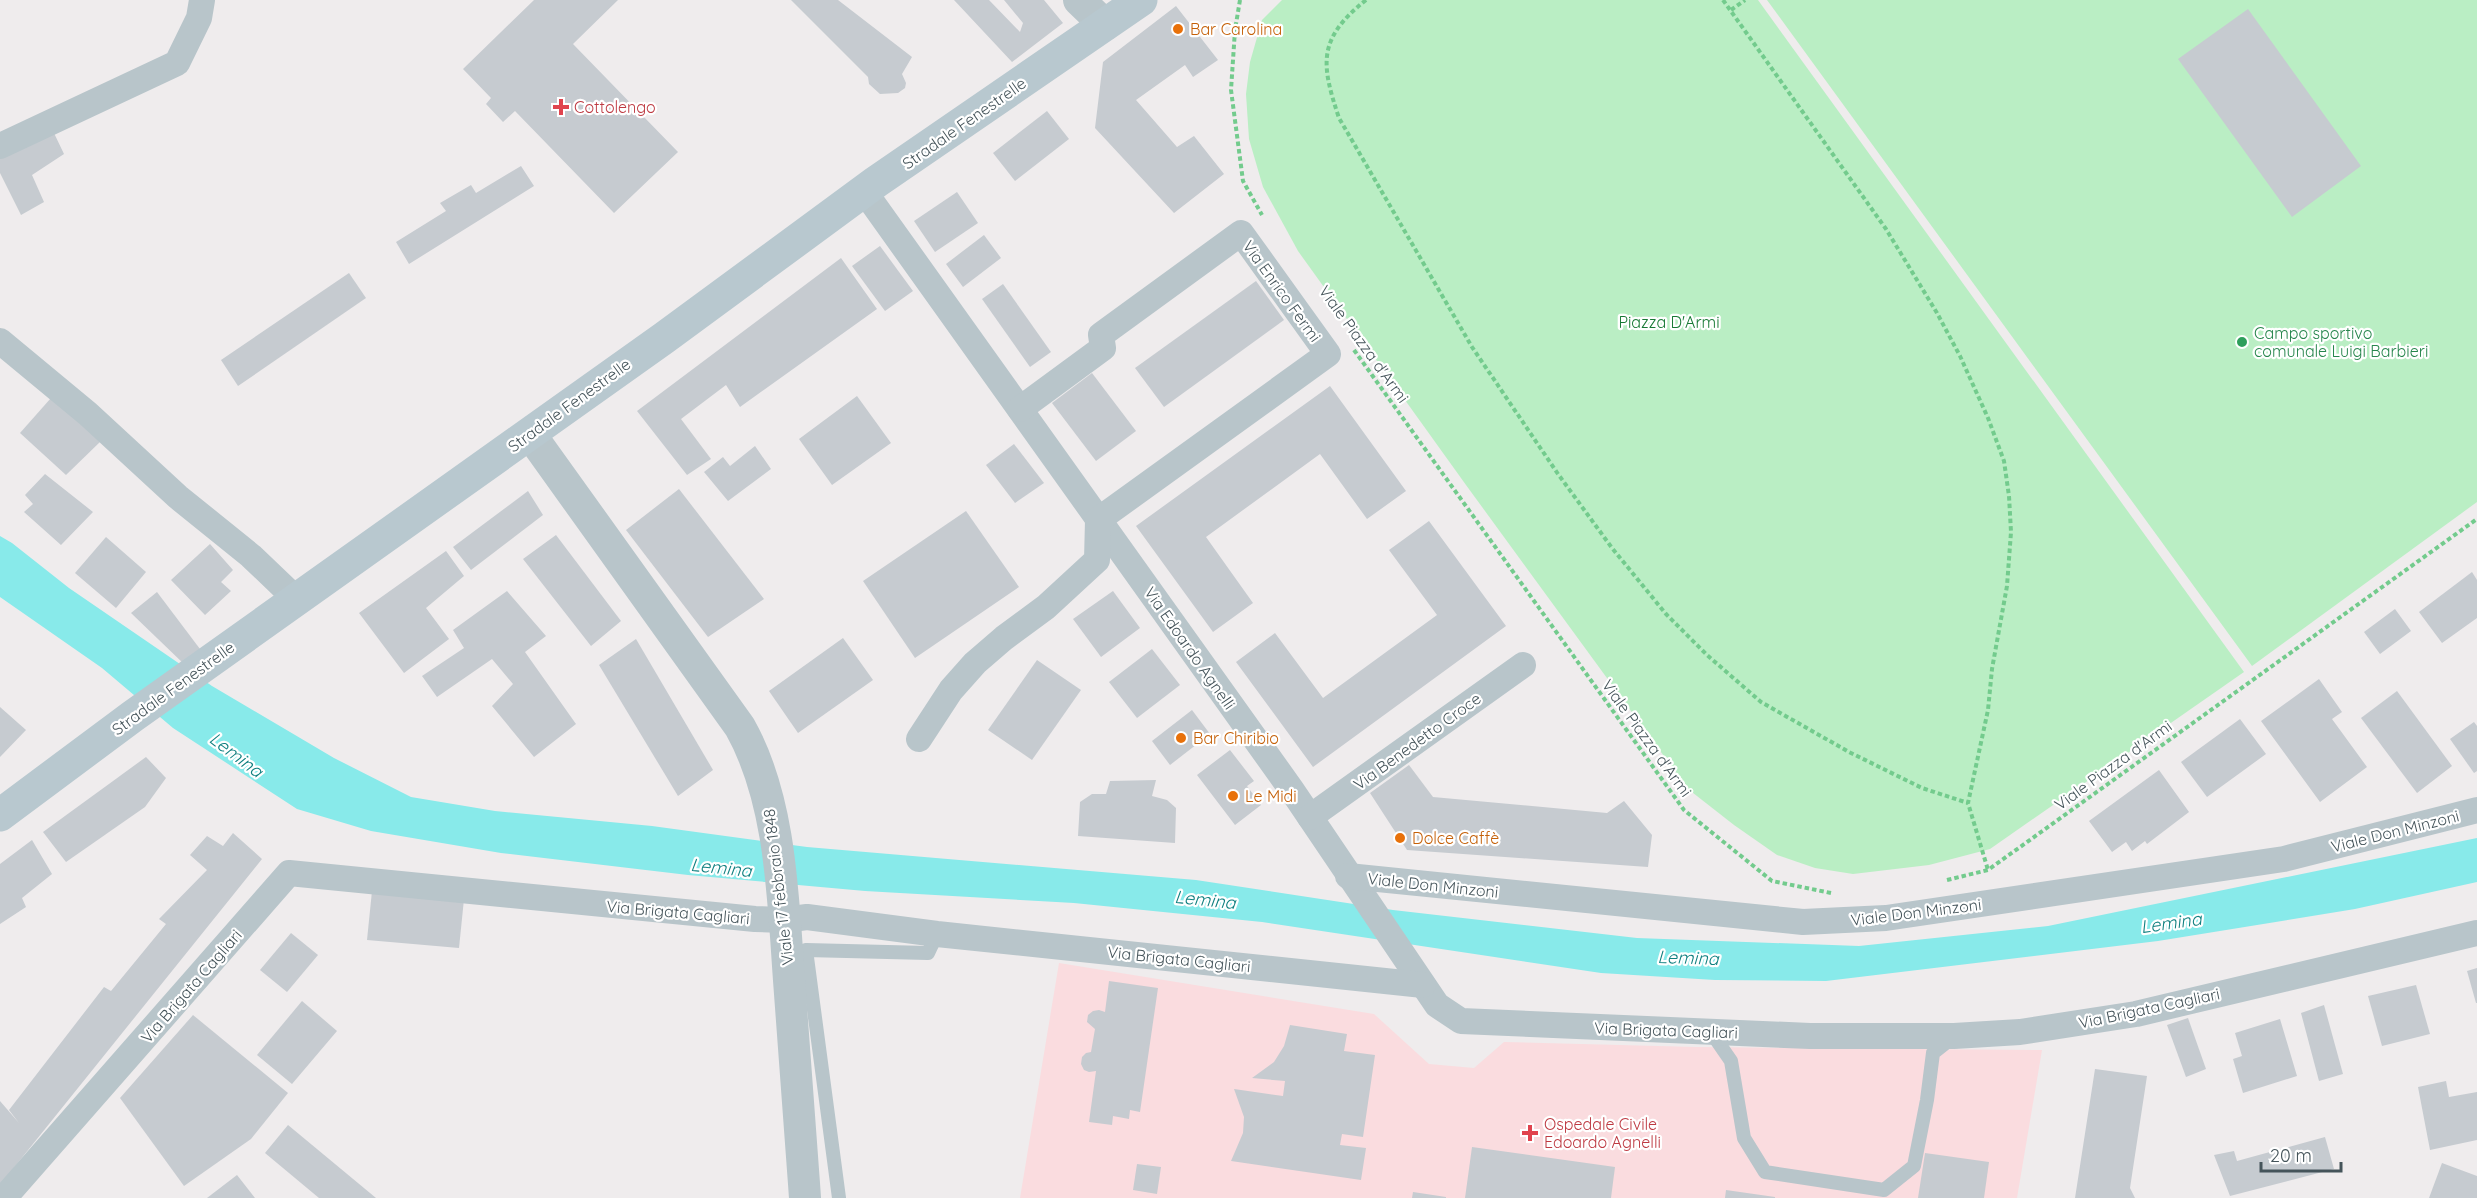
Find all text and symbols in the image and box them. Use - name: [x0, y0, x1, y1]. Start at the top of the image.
- place label: Bar Carolina: [1190, 19, 1282, 39]
- marker: Bar Carolina: [1171, 22, 1185, 36]
- street label: Stradale Fenestrelle: [898, 73, 1030, 173]
- place label: Cottolengo: [574, 97, 656, 117]
- marker: Cottolengo: [552, 98, 570, 116]
- street label: Via Enrico Fermi: [1239, 236, 1325, 346]
- street label: Viale Piazza d'Armi: [1315, 281, 1413, 407]
- park label: Piazza D'Armi: [1618, 312, 1720, 332]
- place label: Campo sportivo comunale Luigi Barbieri: [2254, 323, 2428, 361]
- marker: Campo sportivo comunale Luigi Barbieri: [2235, 335, 2249, 349]
- street label: Stradale Fenestrelle: [504, 354, 634, 456]
- street label: Via Edoardo Agnelli: [1140, 583, 1240, 713]
- street label: Stradale Fenestrelle: [108, 637, 238, 739]
- street label: Viale Piazza d'Armi: [1598, 675, 1696, 801]
- street label: Via Benedetto Croce: [1349, 688, 1485, 794]
- street label: Viale Piazza d'Armi: [2050, 716, 2176, 814]
- water label: Lemina: [205, 727, 269, 783]
- place label: Bar Chiribio: [1193, 728, 1279, 748]
- marker: Bar Chiribio: [1174, 731, 1188, 745]
- place label: Le Midi: [1245, 786, 1297, 806]
- marker: Le Midi: [1226, 789, 1240, 803]
- street label: Viale Don Minzoni: [2329, 805, 2461, 857]
- street label: Viale 17 febbraio 1848: [758, 808, 798, 966]
- place label: Dolce Caffè: [1412, 828, 1499, 848]
- marker: Dolce Caffè: [1393, 831, 1407, 845]
- water label: Lemina: [689, 853, 754, 882]
- street label: Viale Don Minzoni: [1367, 868, 1499, 902]
- water label: Lemina: [1173, 885, 1238, 914]
- street label: Viale Don Minzoni: [1850, 894, 1982, 930]
- street label: Via Brigata Cagliari: [606, 896, 750, 928]
- water label: Lemina: [2139, 907, 2204, 938]
- street label: Via Brigata Cagliari: [136, 925, 246, 1047]
- street label: Via Brigata Cagliari: [1106, 942, 1252, 976]
- water label: Lemina: [1657, 945, 1720, 970]
- street label: Via Brigata Cagliari: [2077, 983, 2221, 1033]
- street label: Via Brigata Cagliari: [1594, 1017, 1738, 1043]
- place label: Ospedale Civile Edoardo Agnelli: [1544, 1114, 1661, 1152]
- marker: Ospedale Civile Edoardo Agnelli: [1521, 1124, 1539, 1142]
- scale bar: [2261, 1135, 2340, 1173]
- text: 20 m: [2270, 1144, 2312, 1167]

